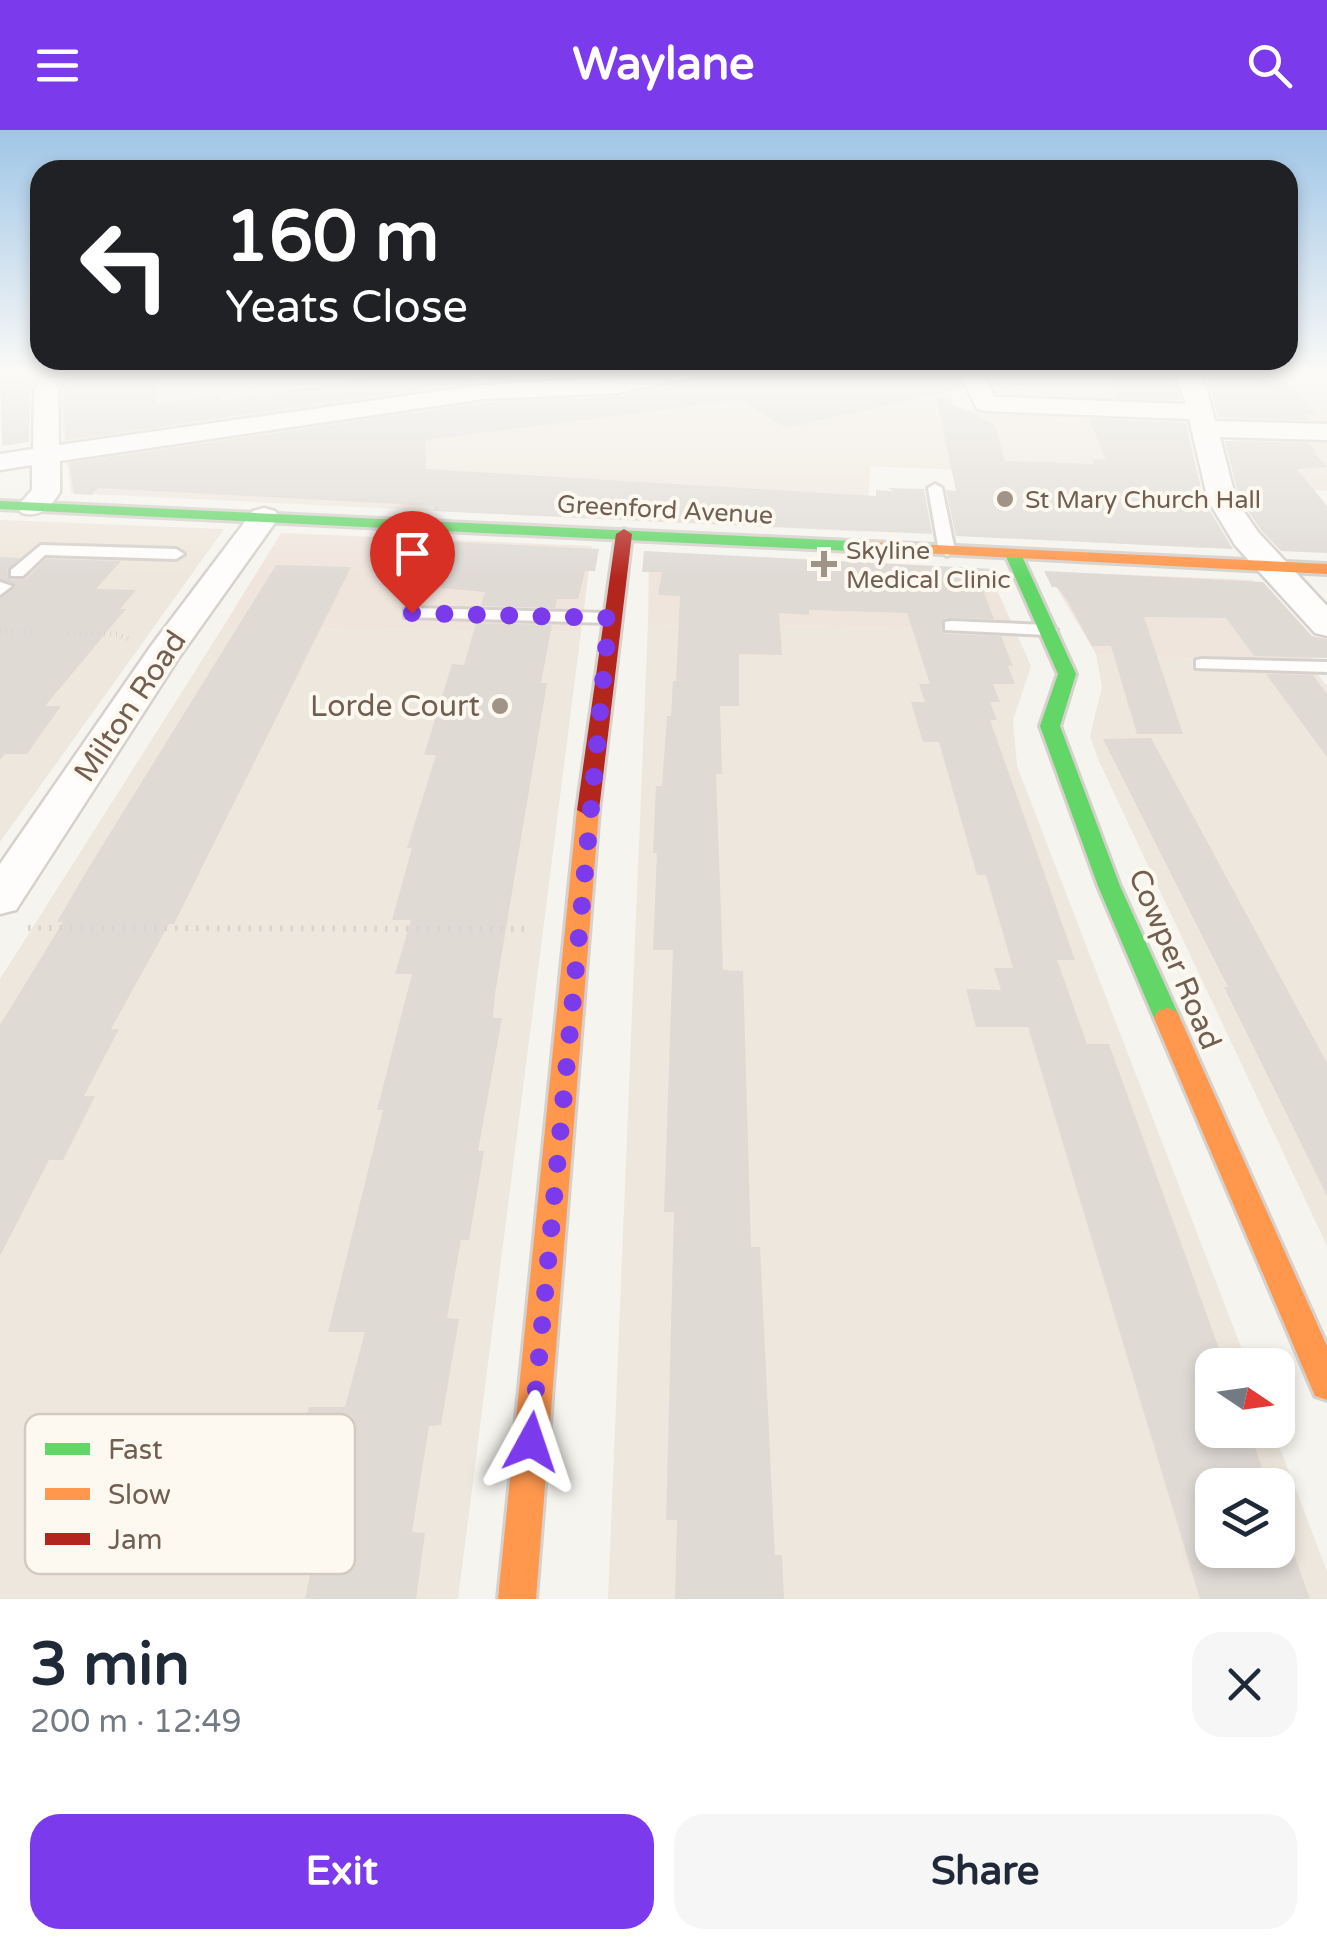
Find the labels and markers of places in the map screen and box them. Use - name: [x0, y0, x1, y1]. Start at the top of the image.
- place label: St Mary Church Hall: [1025, 485, 1261, 515]
- marker: St Mary Church Hall: [994, 488, 1016, 510]
- pin: [370, 511, 455, 614]
- place label: Skyline Medical Clinic: [846, 536, 1011, 595]
- marker: Skyline Medical Clinic: [811, 551, 837, 577]
- place label: Lorde Court: [310, 688, 480, 725]
- marker: Lorde Court: [489, 695, 511, 717]

